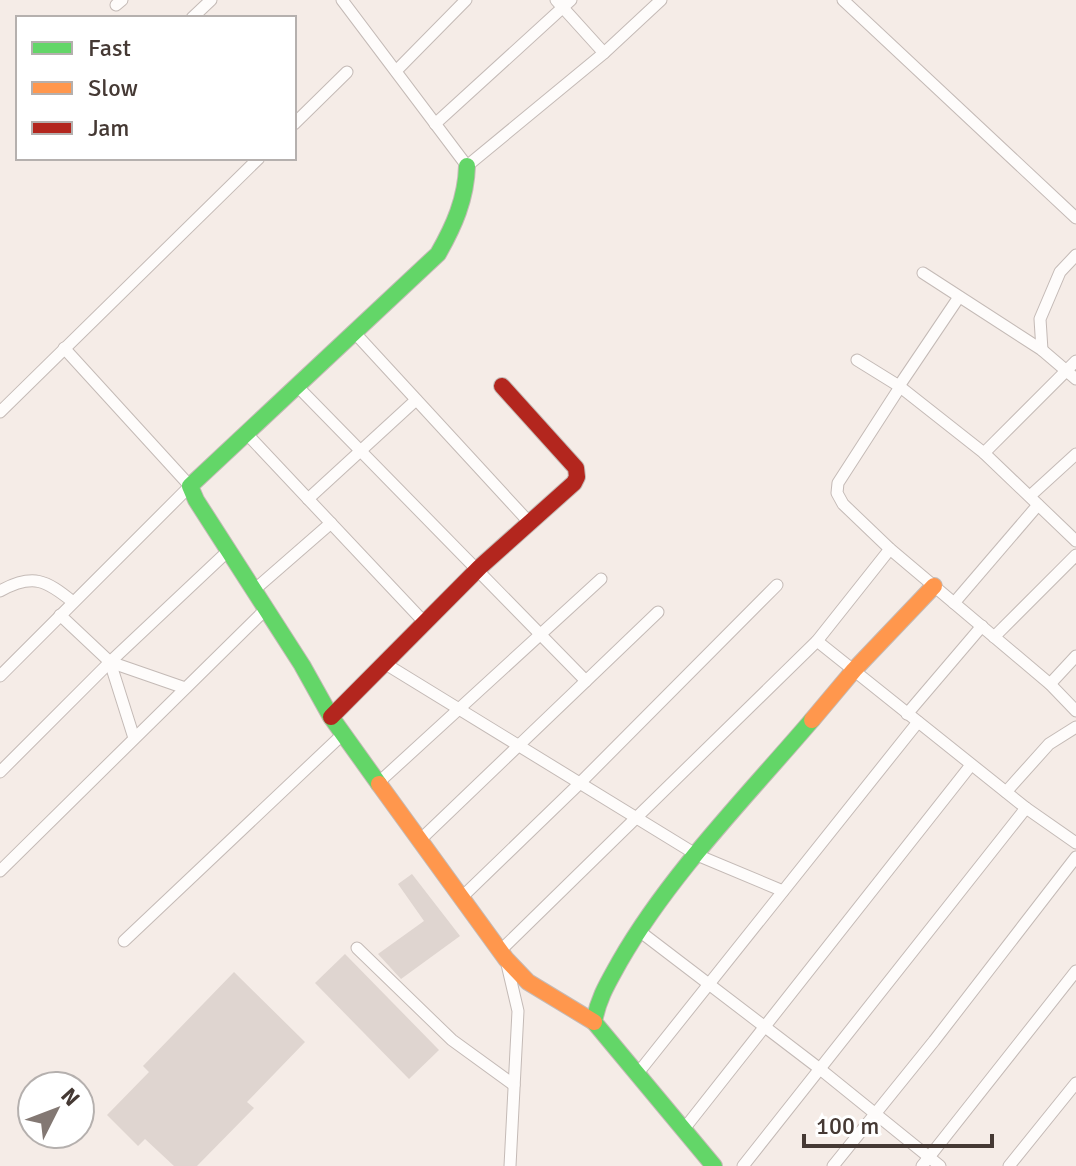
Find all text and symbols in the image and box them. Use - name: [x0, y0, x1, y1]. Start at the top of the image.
- legend: [16, 16, 296, 160]
- text: Fast: [88, 33, 131, 63]
- text: Slow: [88, 73, 138, 103]
- text: Jam: [88, 113, 129, 143]
- north arrow: [16, 1070, 96, 1150]
- text: N: [55, 1082, 86, 1112]
- scale bar: [804, 1098, 992, 1148]
- text: 100 m: [816, 1111, 879, 1141]

